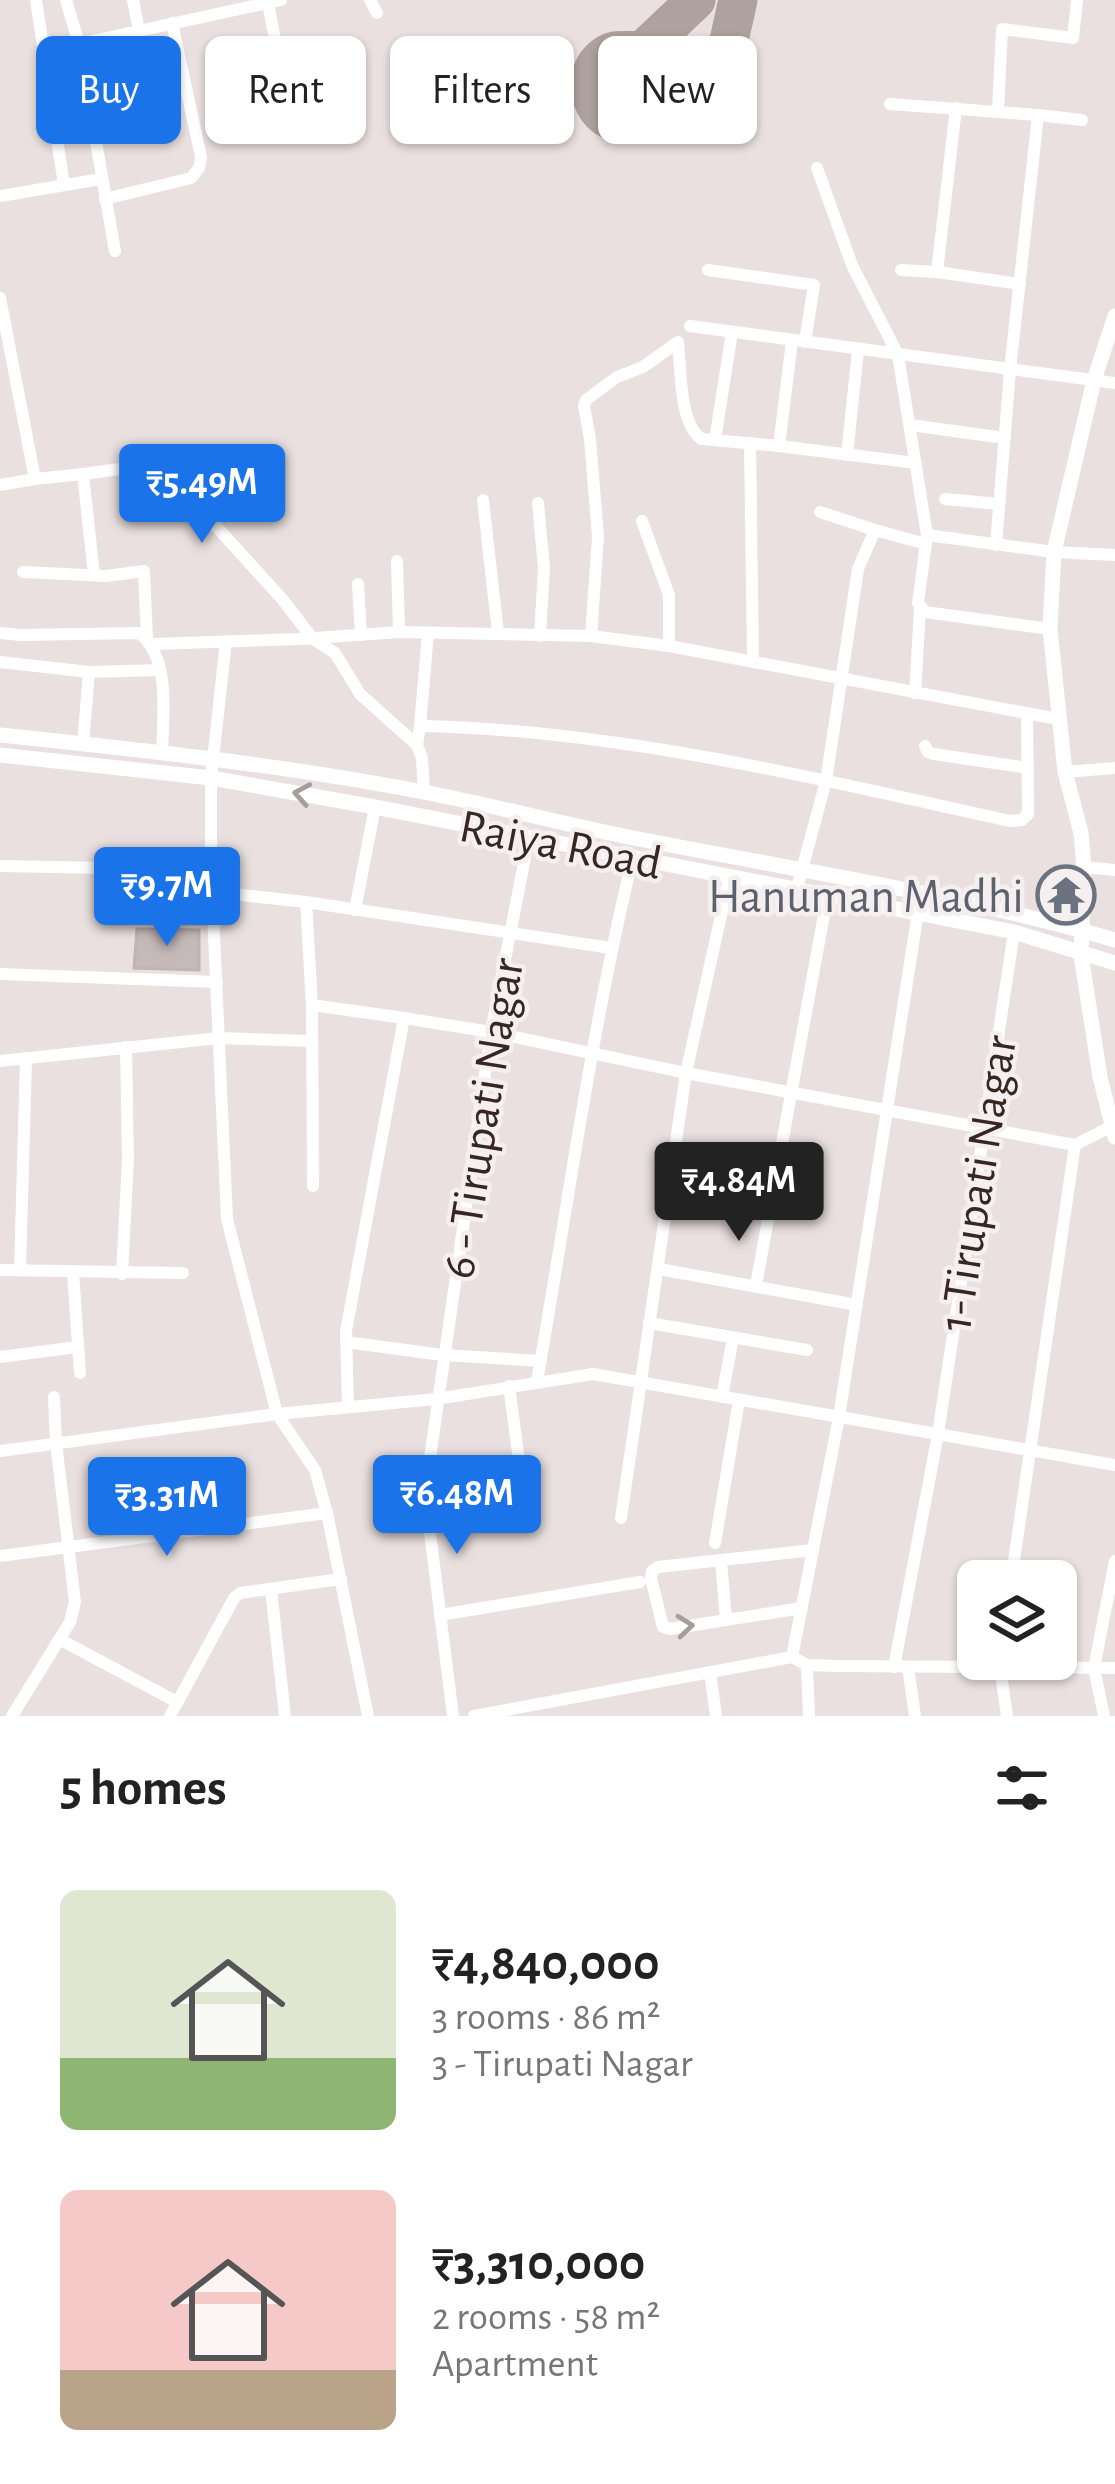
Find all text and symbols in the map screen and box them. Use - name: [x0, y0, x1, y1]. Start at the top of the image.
- chip: Buy: [36, 36, 181, 144]
- chip: Rent: [205, 36, 366, 144]
- chip: Filters: [390, 36, 574, 144]
- chip: New: [598, 36, 757, 144]
- pin: ₹5.49M: [104, 444, 300, 546]
- text: ₹5.49M: [146, 463, 258, 502]
- one-way arrow: [292, 783, 312, 808]
- street label: Raiya Road: [455, 803, 665, 889]
- pin: ₹9.7M: [83, 847, 251, 949]
- temple icon: Hanuman Madhi: [1035, 864, 1097, 926]
- text: ₹9.7M: [121, 866, 213, 905]
- place label: Hanuman Madhi: [708, 874, 1024, 922]
- street label: 6 - Tirupati Nagar: [435, 954, 533, 1282]
- street label: 1-Tirupati Nagar: [932, 1032, 1026, 1335]
- pin: ₹4.84M: [641, 1142, 837, 1244]
- text: ₹4.84M: [682, 1161, 796, 1200]
- pin: ₹6.48M: [359, 1455, 555, 1557]
- pin: ₹3.31M: [69, 1457, 265, 1559]
- text: ₹6.48M: [400, 1474, 514, 1513]
- text: ₹3.31M: [115, 1476, 219, 1515]
- map controls: [957, 1560, 1077, 1680]
- button: layers: [957, 1560, 1077, 1680]
- one-way arrow: [676, 1613, 695, 1639]
- icon: filters: [989, 1755, 1055, 1821]
- text: 5 homes: [60, 1763, 227, 1814]
- icon: home: [156, 1938, 300, 2082]
- text: ₹4,840,000: [432, 1938, 659, 1989]
- text: 3 rooms · 86 m²: [432, 1998, 660, 2037]
- text: 3 - Tirupati Nagar: [432, 2045, 693, 2084]
- icon: home: [156, 2238, 300, 2382]
- text: ₹3,310,000: [432, 2238, 645, 2289]
- text: 2 rooms · 58 m²: [432, 2298, 660, 2337]
- text: Apartment: [432, 2345, 598, 2384]

